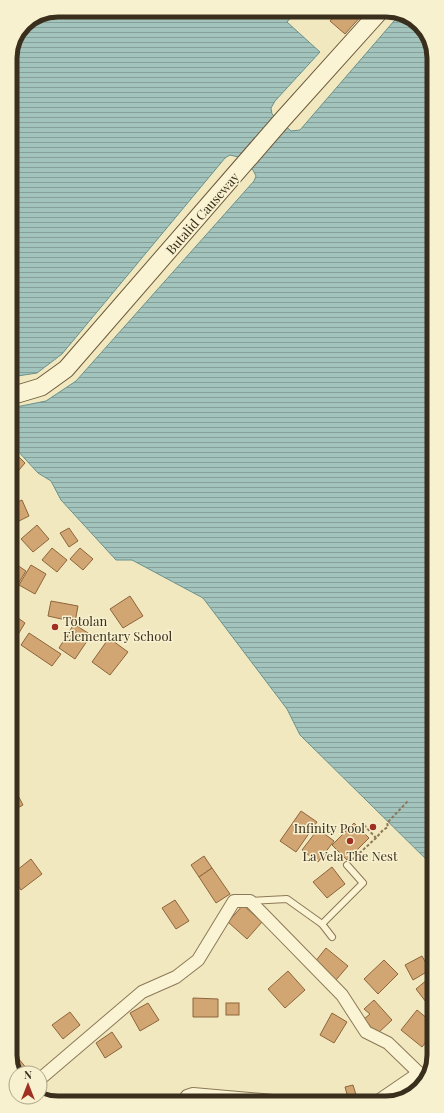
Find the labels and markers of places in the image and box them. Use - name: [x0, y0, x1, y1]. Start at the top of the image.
- place label: Totolan Elementary School: [63, 612, 172, 644]
- marker: Totolan Elementary School: [50, 622, 60, 632]
- place label: Infinity Pool: [294, 819, 365, 836]
- marker: Infinity Pool: [368, 822, 378, 832]
- marker: La Vela The Nest: [345, 836, 355, 846]
- place label: La Vela The Nest: [302, 847, 398, 864]

